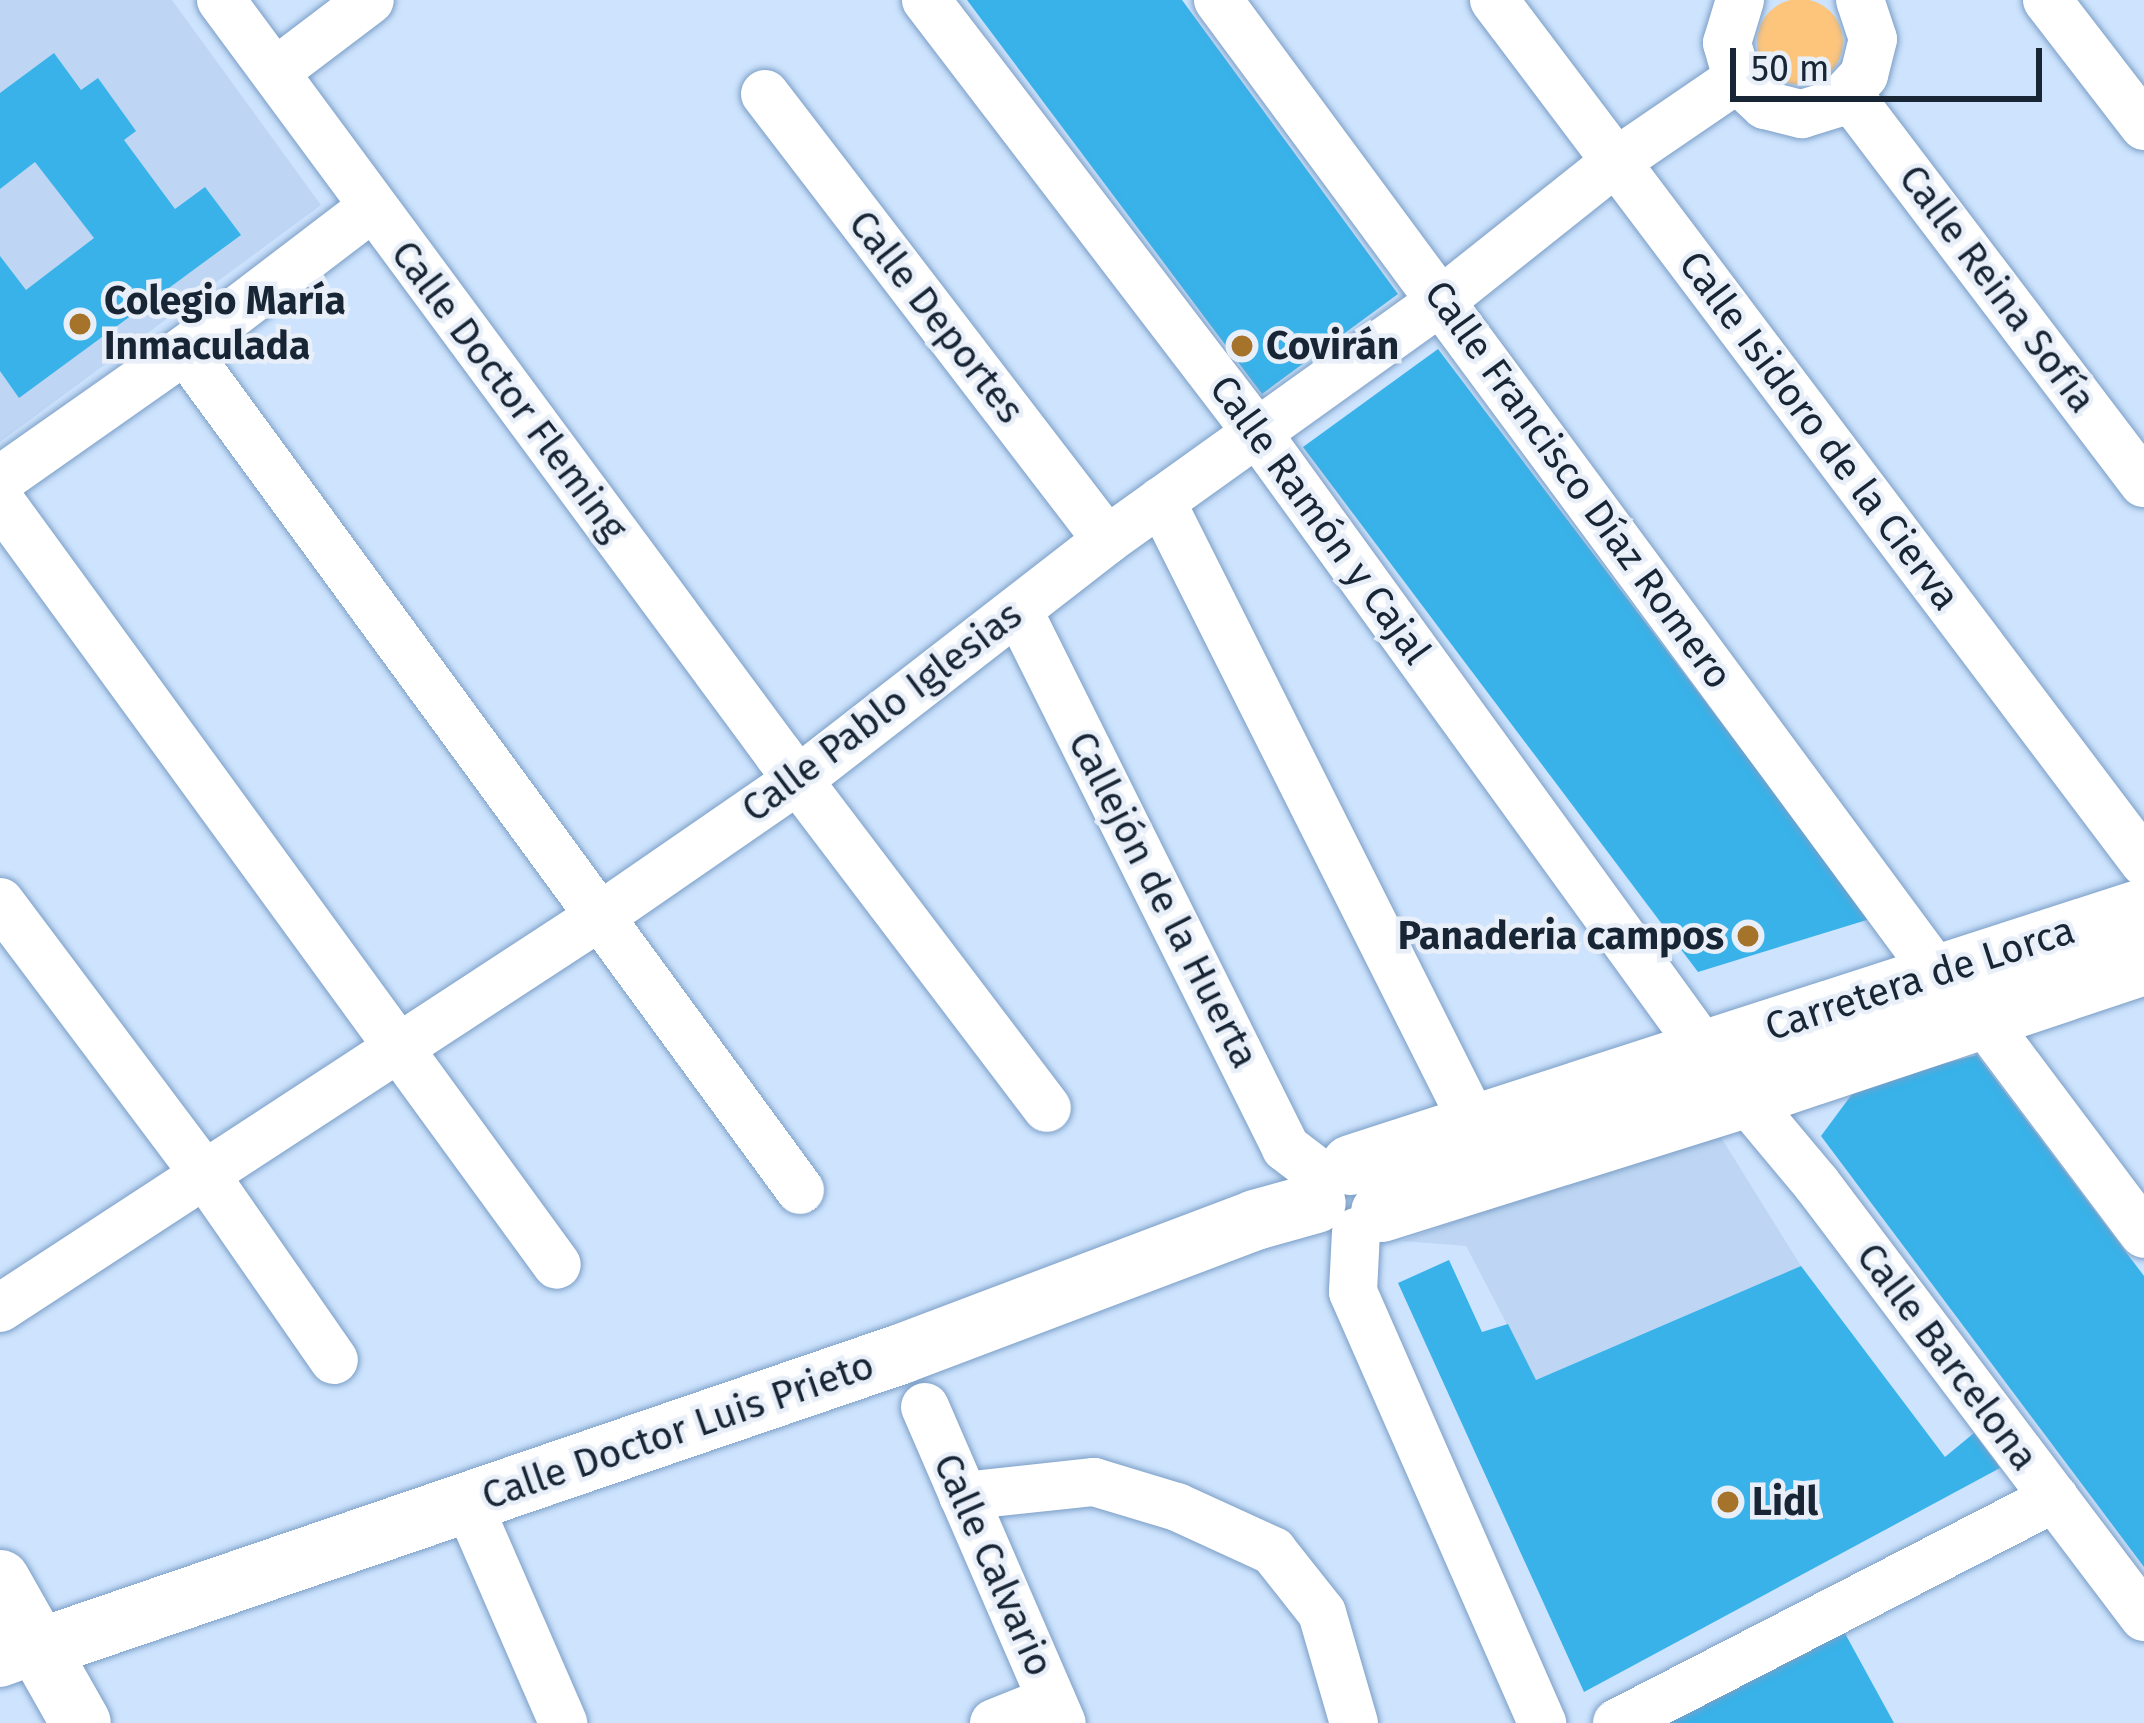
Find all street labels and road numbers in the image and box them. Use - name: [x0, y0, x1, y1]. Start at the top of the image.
- street label: Calle Reina Sofía: [1889, 156, 2105, 422]
- street label: Calle Deportes: [838, 201, 1034, 433]
- street label: Calle Doctor Fleming: [381, 232, 637, 550]
- street label: Calle Isidoro de la Cierva: [1669, 242, 1969, 620]
- street label: Calle Francisco Díaz Romero: [1414, 272, 1742, 698]
- street label: Calle Ramón y Cajal: [1200, 367, 1440, 673]
- street label: Calle Pablo Iglesias: [733, 592, 1031, 832]
- street label: Callejón de la Huerta: [1058, 724, 1268, 1076]
- street label: Carretera de Lorca: [1759, 907, 2081, 1051]
- street label: Calle Barcelona: [1846, 1234, 2048, 1480]
- street label: Calle Doctor Luis Prieto: [476, 1342, 880, 1520]
- street label: Calle Calvario: [923, 1447, 1063, 1683]

